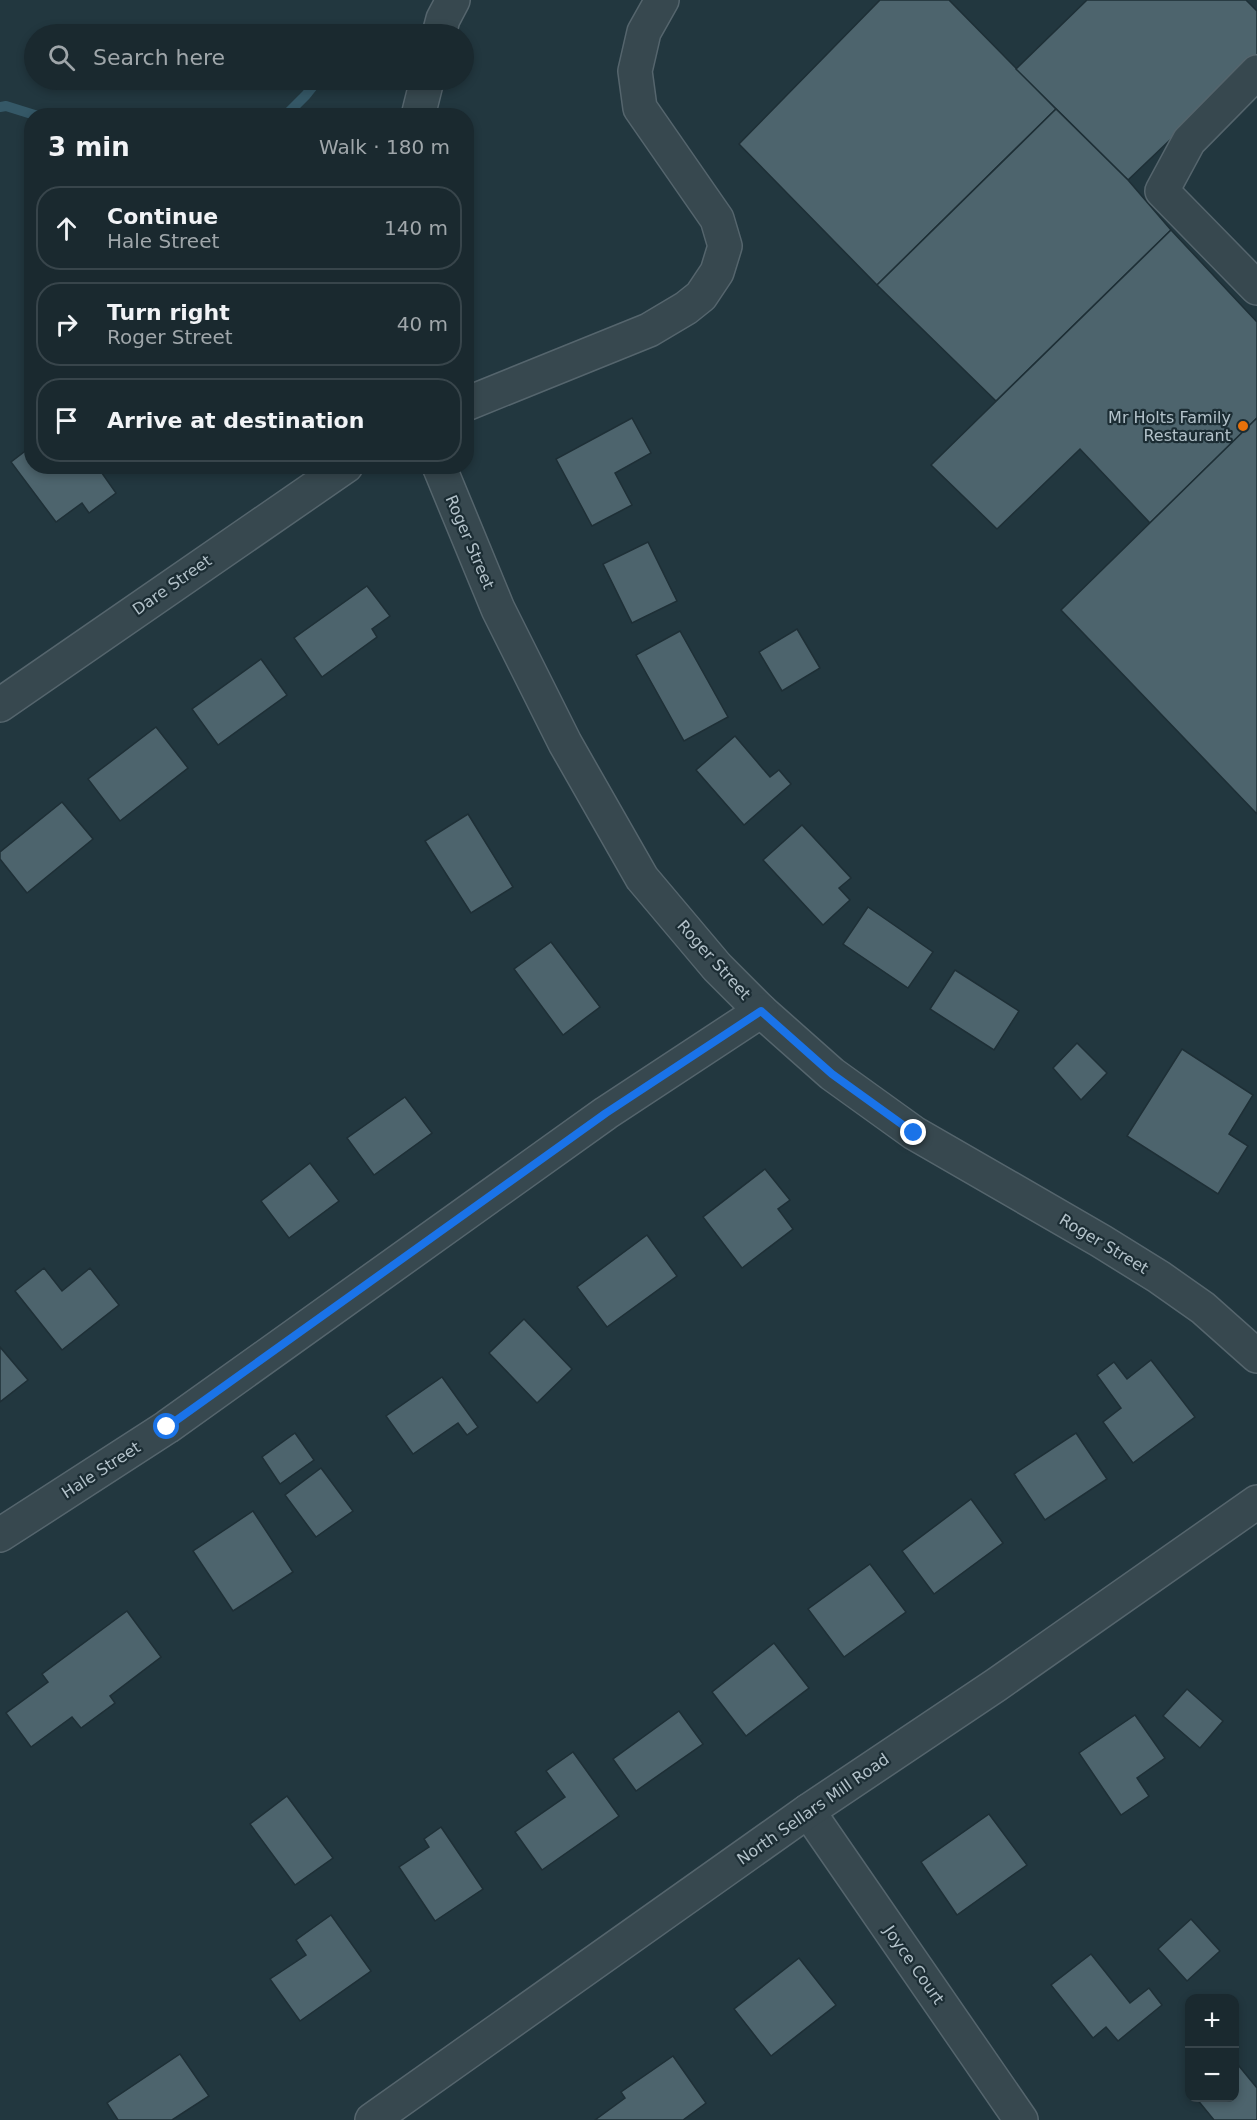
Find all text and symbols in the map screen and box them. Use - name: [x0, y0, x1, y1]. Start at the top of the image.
- search box: [24, 24, 474, 90]
- icon: search: [45, 41, 78, 74]
- text: Search here: [93, 45, 225, 70]
- text: 3 min: [48, 132, 130, 162]
- text: Walk · 180 m: [319, 135, 450, 159]
- text: Continue: [107, 204, 218, 229]
- icon: ahead: [50, 212, 83, 245]
- text: 140 m: [384, 216, 448, 240]
- text: Hale Street: [107, 229, 219, 253]
- text: Turn right: [107, 300, 230, 325]
- icon: right: [50, 308, 83, 341]
- text: 40 m: [397, 312, 448, 336]
- text: Roger Street: [107, 325, 233, 349]
- icon: arrive: [50, 404, 83, 437]
- text: Arrive at destination: [107, 408, 364, 433]
- place label: Mr Holts Family Restaurant: [1108, 408, 1231, 445]
- marker: Mr Holts Family Restaurant: [1236, 419, 1250, 433]
- street label: Roger Street: [442, 492, 498, 592]
- street label: Dare Street: [129, 551, 215, 619]
- street label: Roger Street: [673, 916, 755, 1004]
- route end: [900, 1119, 926, 1145]
- street label: Roger Street: [1056, 1210, 1152, 1278]
- route start: [153, 1413, 179, 1439]
- street label: Hale Street: [58, 1438, 144, 1502]
- street label: North Sellars Mill Road: [733, 1749, 893, 1869]
- street label: Joyce Court: [879, 1921, 948, 2008]
- map controls: [1185, 1994, 1239, 2102]
- button: +: [1185, 1994, 1239, 2048]
- button: −: [1185, 2048, 1239, 2102]

